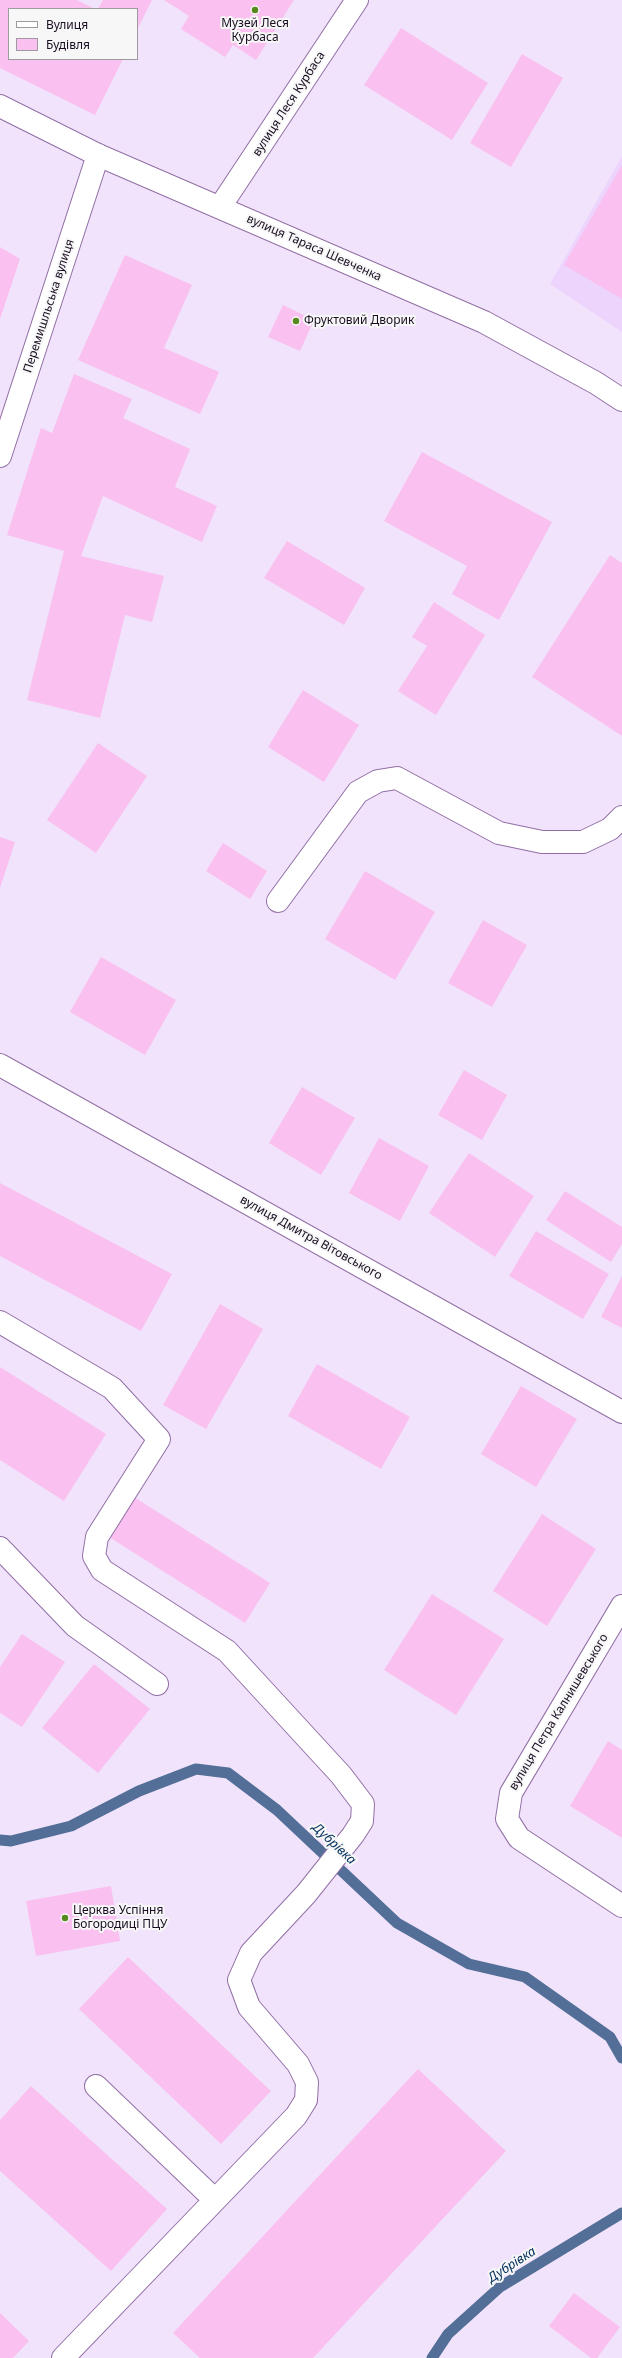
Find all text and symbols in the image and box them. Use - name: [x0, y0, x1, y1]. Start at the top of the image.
- marker: Музей Леся Курбаса: [250, 5, 260, 15]
- legend: [8, 8, 138, 60]
- text: Вулиця: [46, 16, 88, 33]
- place label: Музей Леся Курбаса: [221, 17, 289, 45]
- text: Будівля: [46, 36, 90, 53]
- street label: вулиця Леся Курбаса: [250, 49, 328, 159]
- street label: вулиця Тараса Шевченка: [244, 212, 384, 284]
- street label: Перемишльська вулиця: [21, 237, 77, 375]
- place label: Фруктовий Дворик: [304, 314, 414, 328]
- marker: Фруктовий Дворик: [291, 316, 301, 326]
- street label: вулиця Дмитра Вітовського: [237, 1193, 385, 1283]
- street label: вулиця Петра Калнишевського: [506, 1631, 612, 1793]
- water label: Дубрівка: [309, 1820, 359, 1868]
- place label: Церква Успіння Богородиці ПЦУ: [73, 1904, 167, 1932]
- marker: Церква Успіння Богородиці ПЦУ: [60, 1913, 70, 1923]
- water label: Дубрівка: [485, 2244, 539, 2286]

